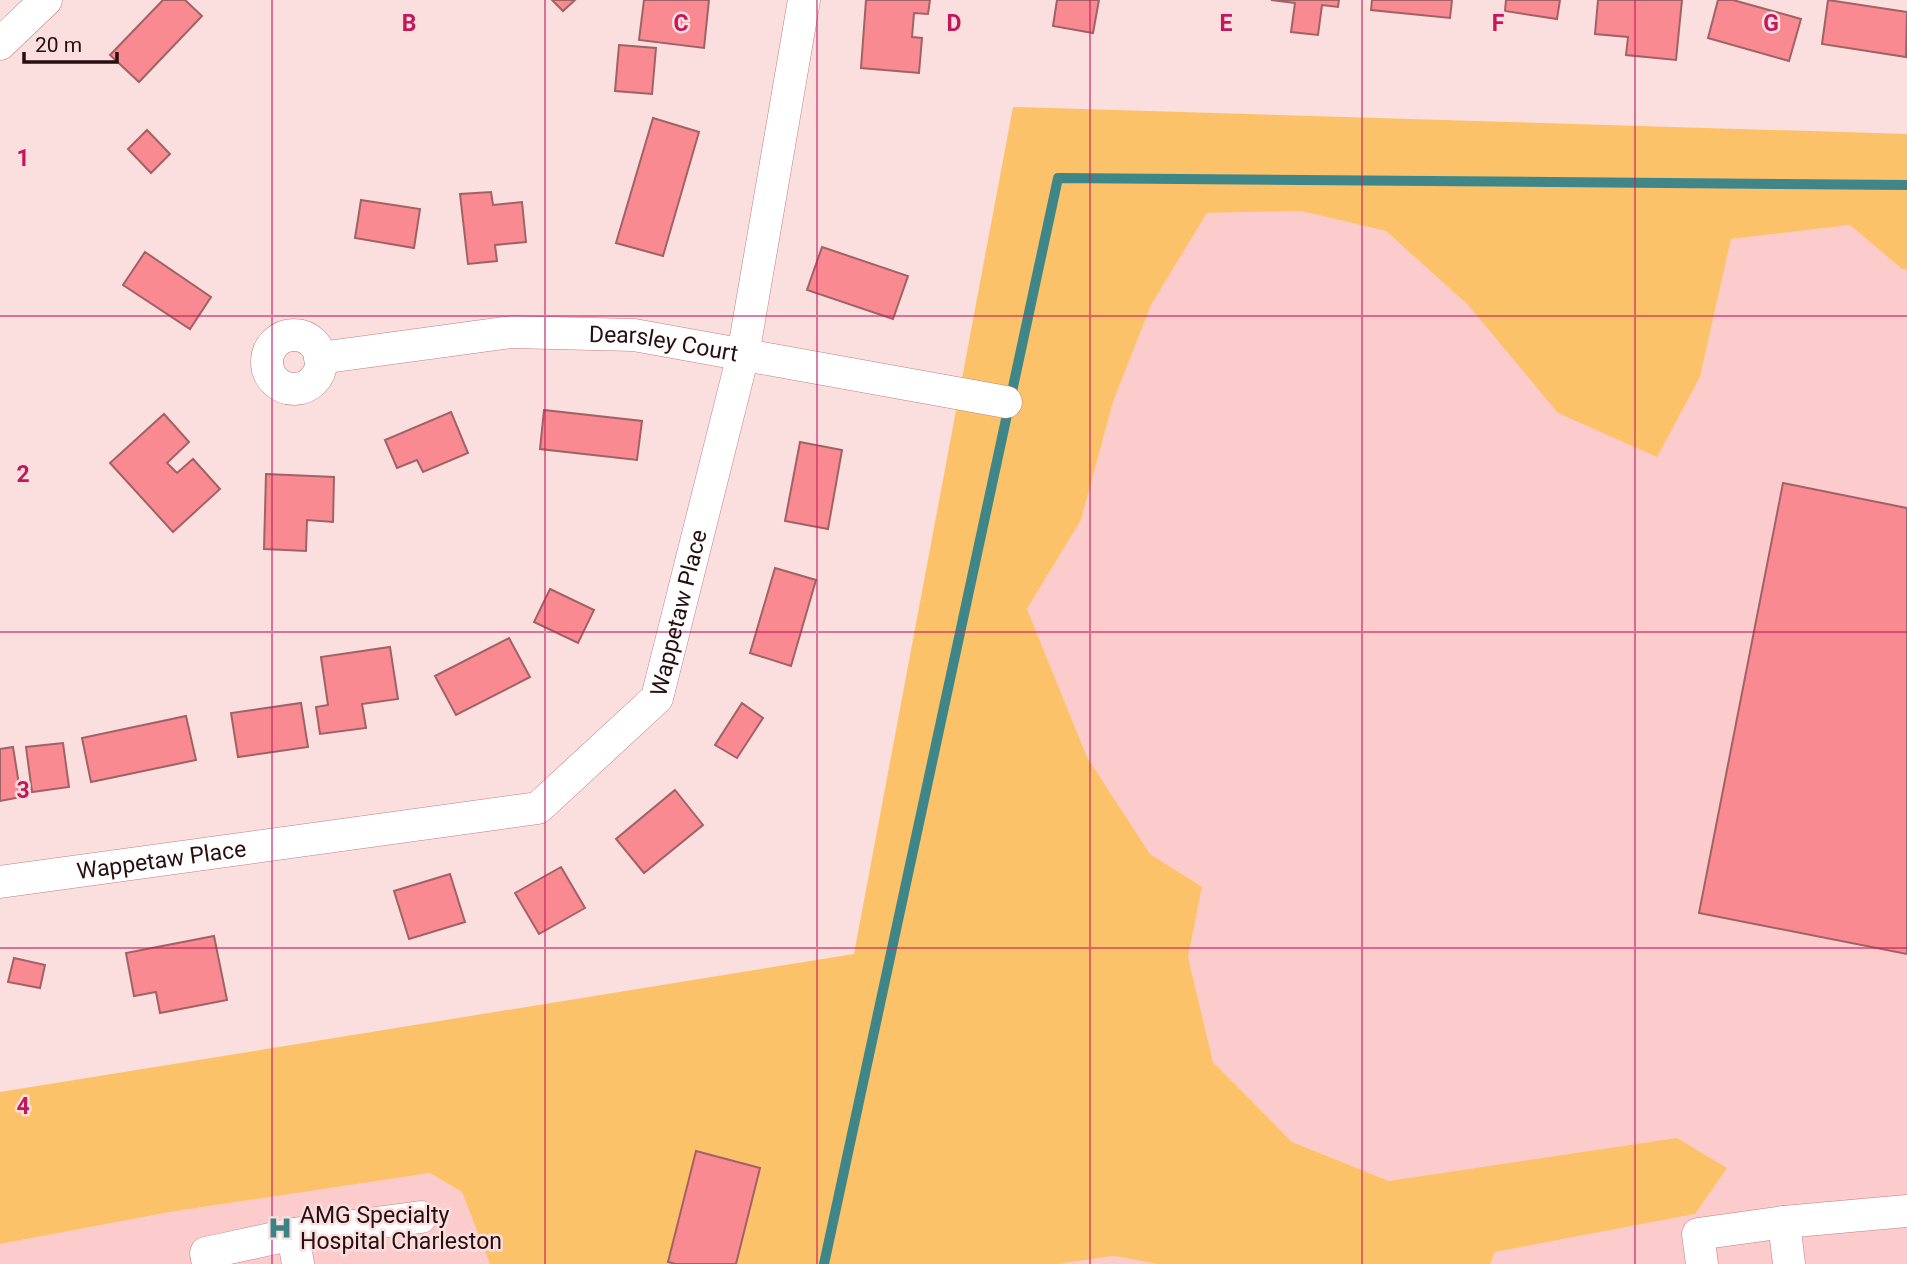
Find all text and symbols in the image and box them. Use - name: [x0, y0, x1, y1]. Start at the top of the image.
- text: B: [402, 10, 416, 37]
- text: C: [673, 10, 689, 37]
- text: D: [947, 10, 961, 37]
- text: E: [1220, 10, 1233, 37]
- text: F: [1492, 10, 1505, 37]
- text: G: [1763, 10, 1779, 37]
- scale bar: [24, 21, 117, 65]
- text: 20 m: [35, 33, 82, 57]
- text: 1: [16, 145, 30, 172]
- street label: Dearsley Court: [589, 320, 740, 367]
- text: 2: [16, 461, 30, 488]
- street label: Wappetaw Place: [645, 527, 712, 699]
- text: 3: [16, 777, 30, 804]
- street label: Wappetaw Place: [75, 835, 248, 885]
- text: 4: [16, 1093, 30, 1120]
- place label: AMG Specialty Hospital Charleston: [300, 1202, 502, 1255]
- hospital icon: AMG Specialty Hospital Charleston: [266, 1214, 294, 1242]

